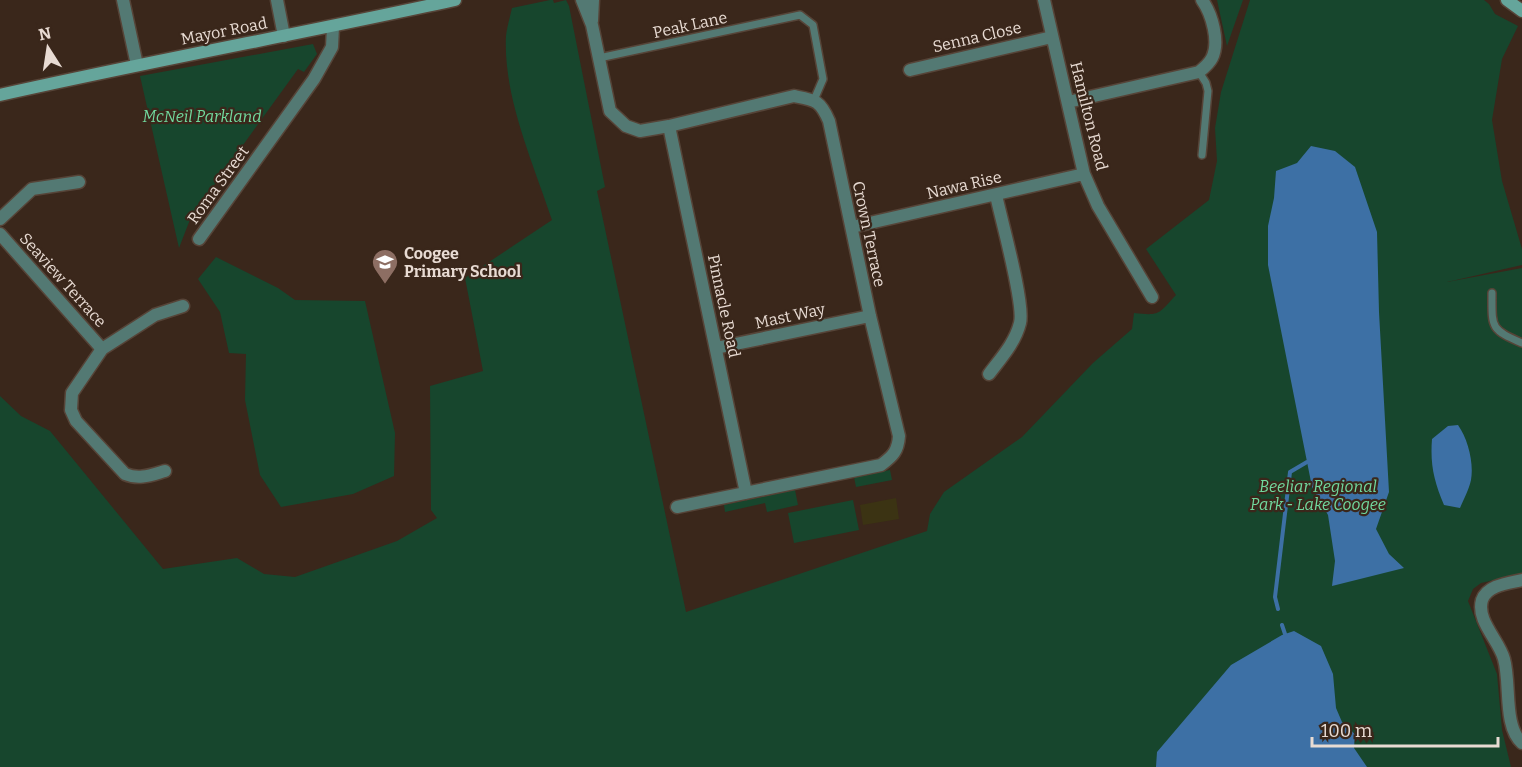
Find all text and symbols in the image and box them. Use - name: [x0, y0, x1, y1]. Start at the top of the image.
- street label: Peak Lane: [651, 8, 729, 42]
- street label: Mayor Road: [179, 13, 269, 49]
- north arrow: [18, 18, 78, 78]
- street label: Senna Close: [931, 18, 1023, 56]
- text: N: [37, 23, 53, 44]
- street label: Hamilton Road: [1066, 60, 1112, 173]
- park label: McNeil Parkland: [142, 107, 262, 126]
- street label: Roma Street: [183, 142, 253, 228]
- street label: Nawa Rise: [925, 167, 1003, 203]
- street label: Crown Terrace: [849, 179, 889, 289]
- street label: Seaview Terrace: [16, 229, 110, 331]
- place label: Coogee Primary School: [404, 244, 521, 281]
- school or university icon: Coogee Primary School: [370, 247, 400, 285]
- street label: Pinnacle Road: [704, 253, 744, 360]
- street label: Mast Way: [753, 299, 827, 333]
- park label: Beeliar Regional Park - Lake Coogee: [1250, 477, 1386, 514]
- scale bar: [1312, 710, 1498, 748]
- text: 100 m: [1321, 720, 1372, 742]

